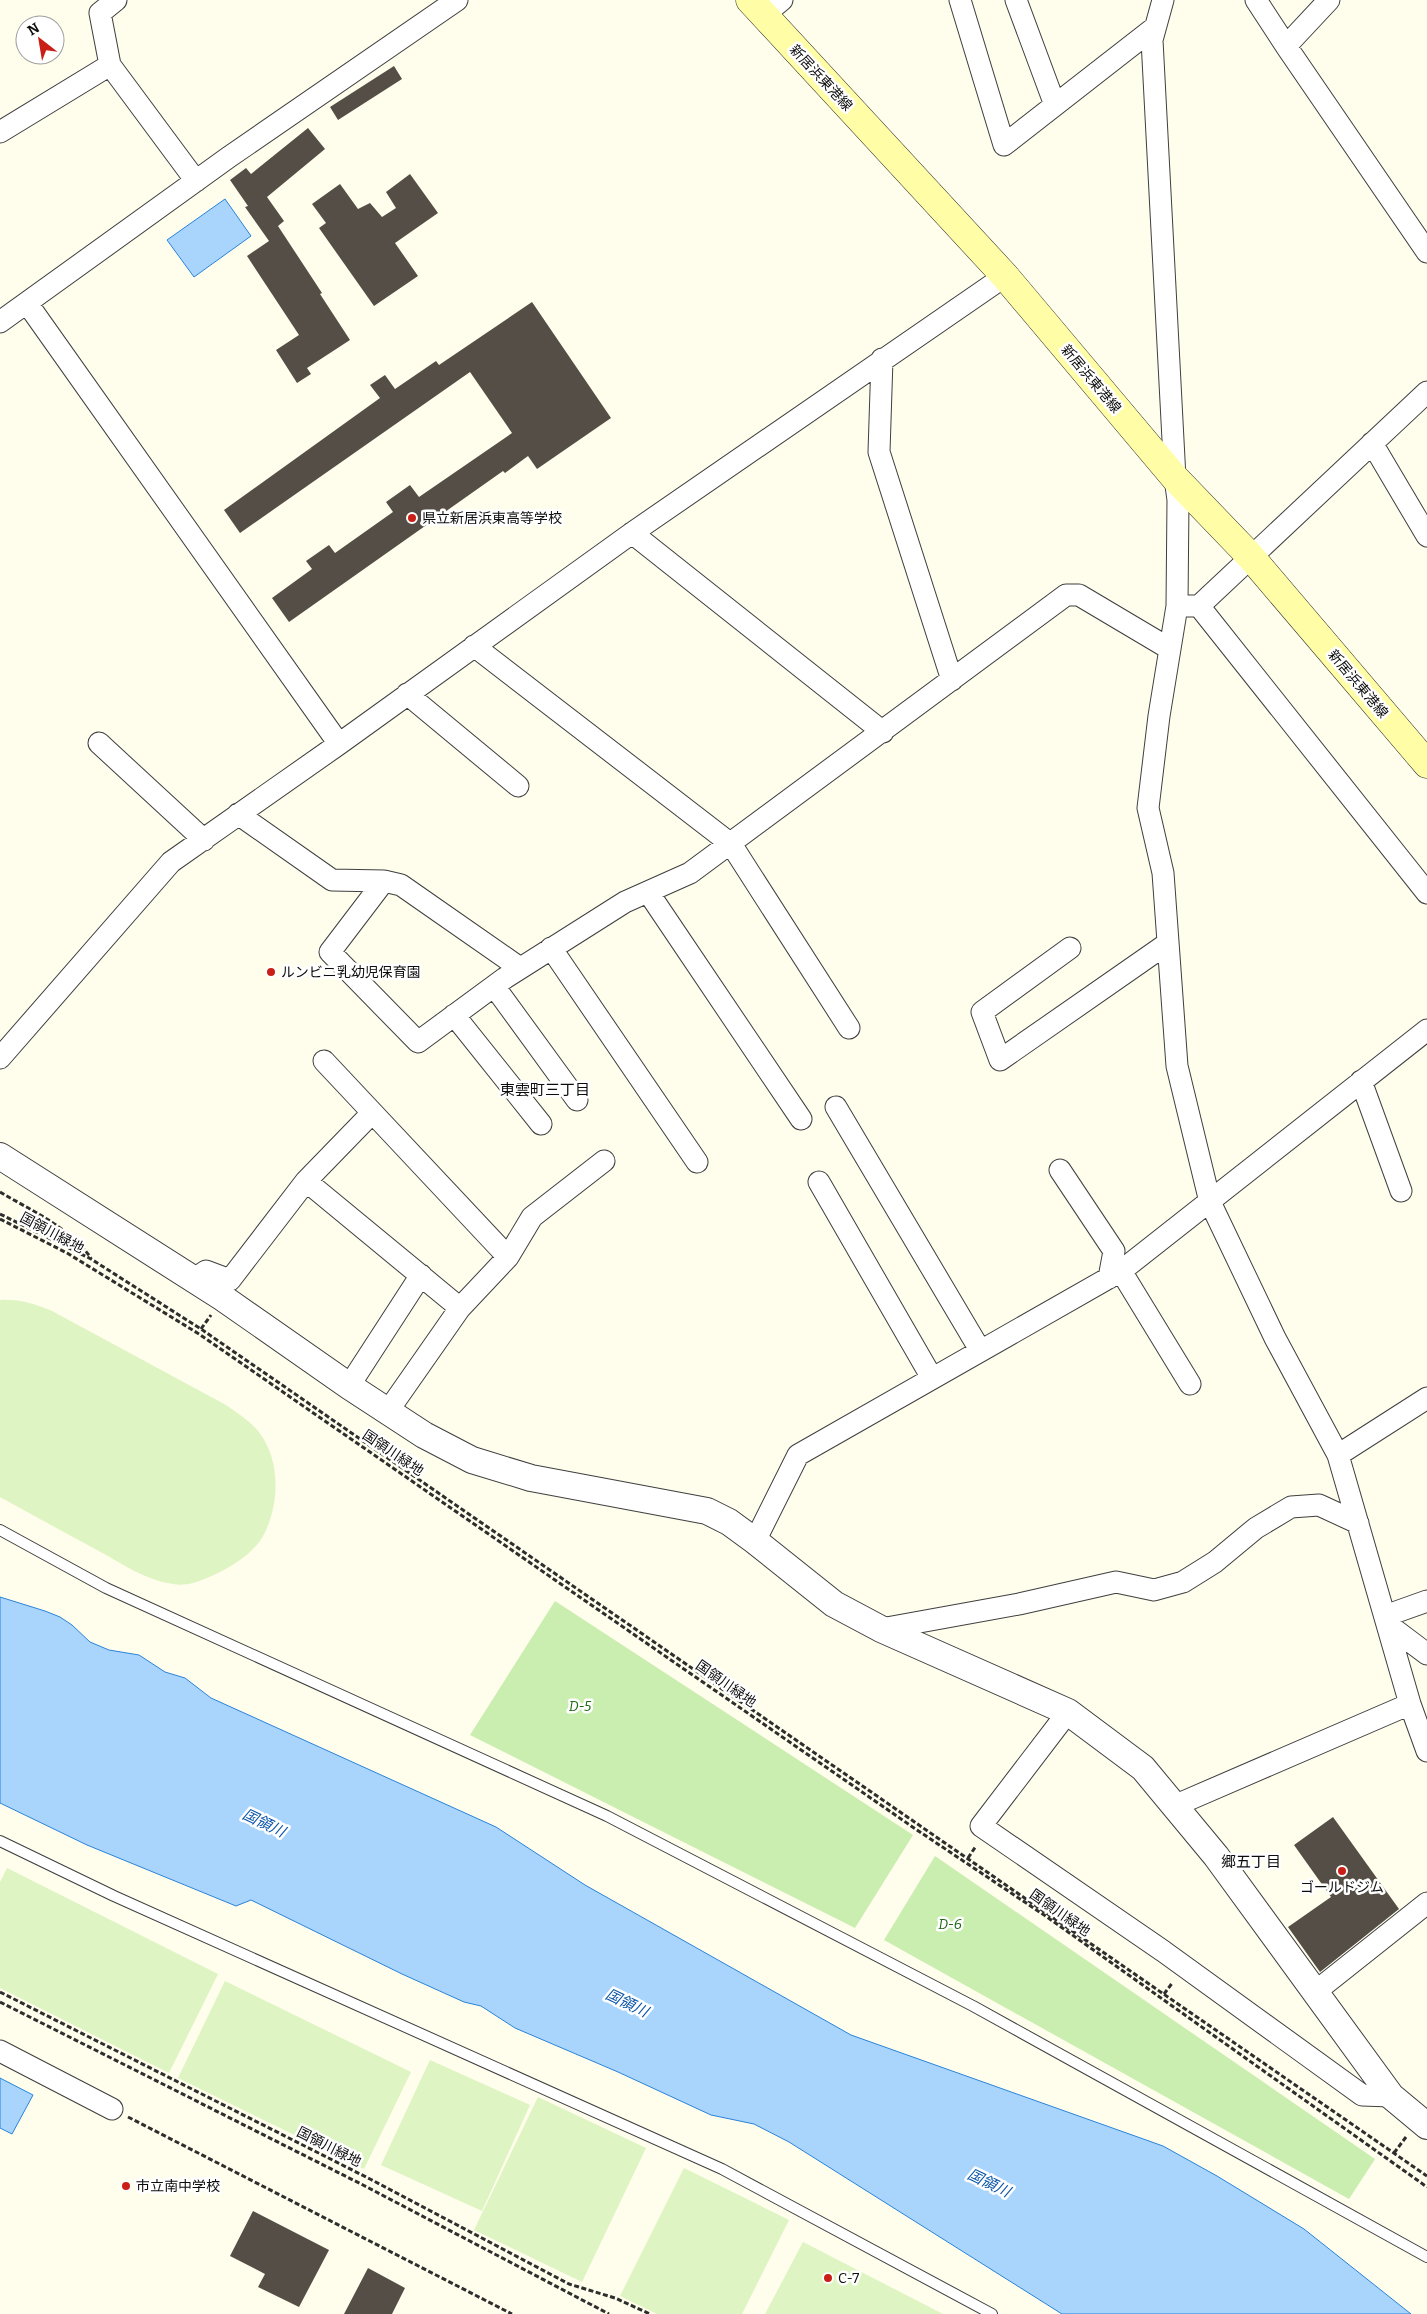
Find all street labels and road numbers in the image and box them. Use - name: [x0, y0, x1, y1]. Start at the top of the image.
- street label: 新居浜東港線: [786, 41, 856, 115]
- street label: 新居浜東港線: [1057, 341, 1125, 417]
- street label: 新居浜東港線: [1324, 646, 1392, 722]
- street label: 国領川緑地: [17, 1209, 87, 1257]
- street label: 国領川緑地: [359, 1426, 427, 1480]
- street label: 国領川緑地: [692, 1657, 760, 1711]
- street label: 国領川緑地: [1026, 1886, 1094, 1940]
- street label: 国領川緑地: [294, 2124, 364, 2170]

